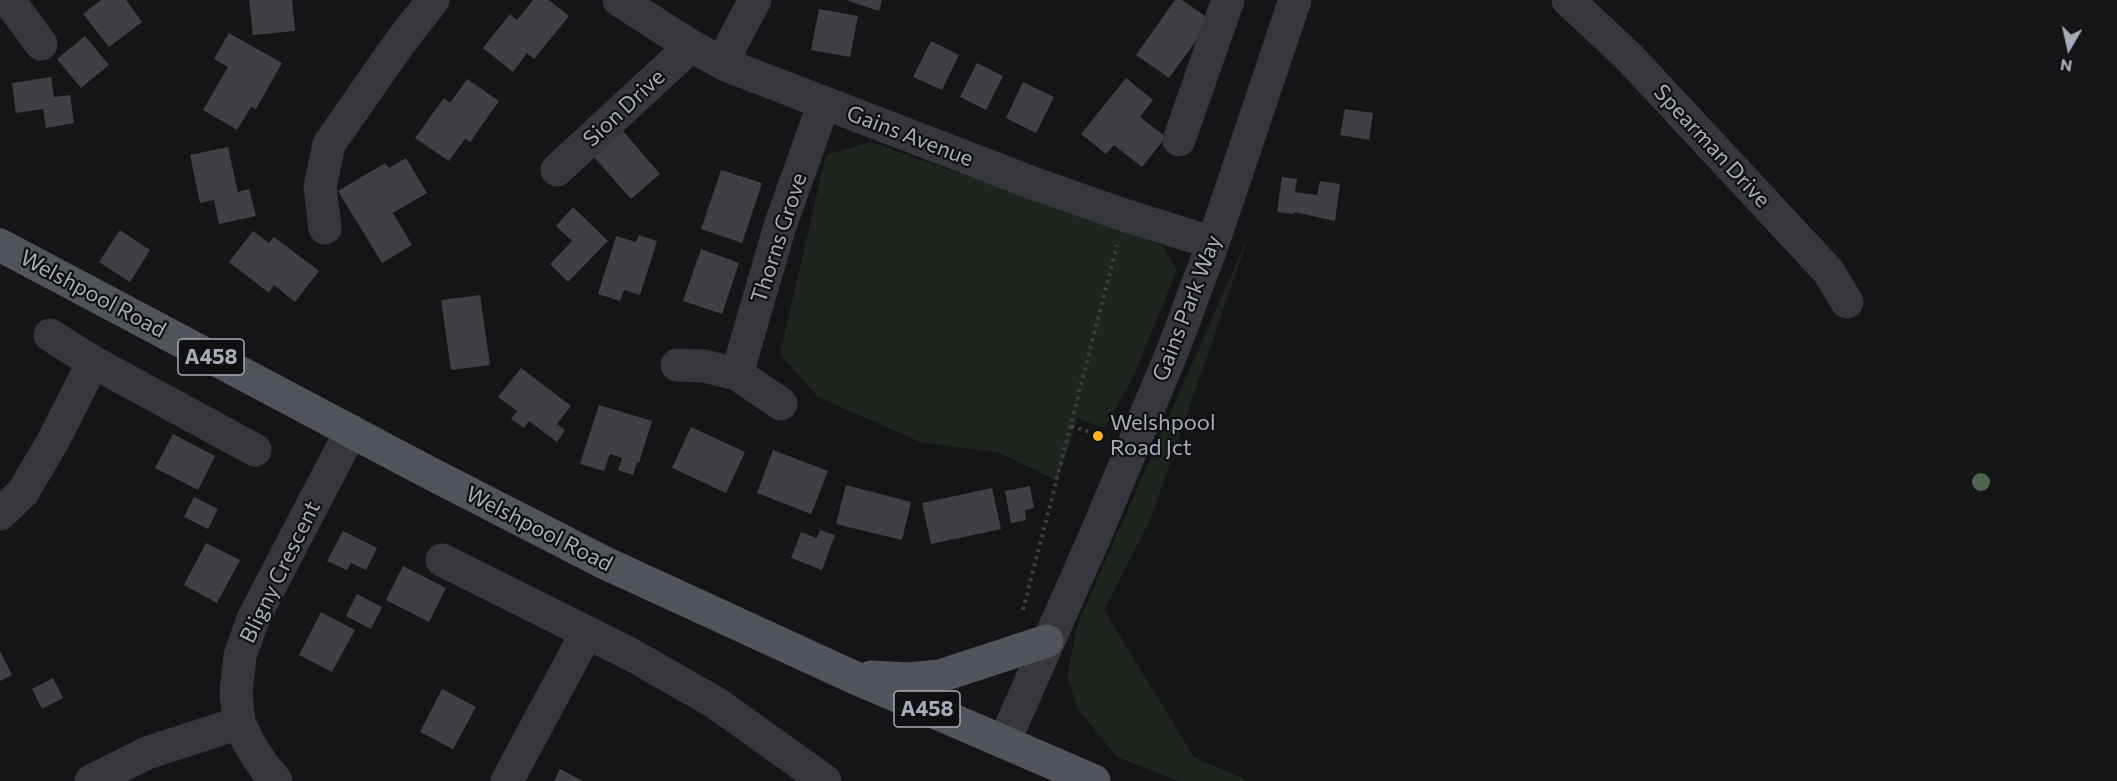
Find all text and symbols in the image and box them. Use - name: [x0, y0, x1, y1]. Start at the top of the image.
- north arrow: [2039, 18, 2099, 78]
- text: N: [2059, 56, 2074, 77]
- street label: Sion Drive: [578, 64, 670, 152]
- street label: Spearman Drive: [1648, 79, 1776, 213]
- street label: Gains Avenue: [843, 100, 977, 172]
- street label: Thorns Grove: [746, 170, 812, 306]
- street label: Gains Park Way: [1147, 231, 1227, 385]
- street label: Welshpool Road: [16, 245, 170, 343]
- road number: A458: [178, 339, 244, 375]
- place label: Welshpool Road Jct: [1110, 410, 1216, 462]
- marker: Welshpool Road Jct: [1091, 429, 1105, 443]
- street label: Welshpool Road: [461, 481, 617, 577]
- street label: Bligny Crescent: [234, 497, 326, 647]
- road number: A458: [894, 691, 960, 727]

